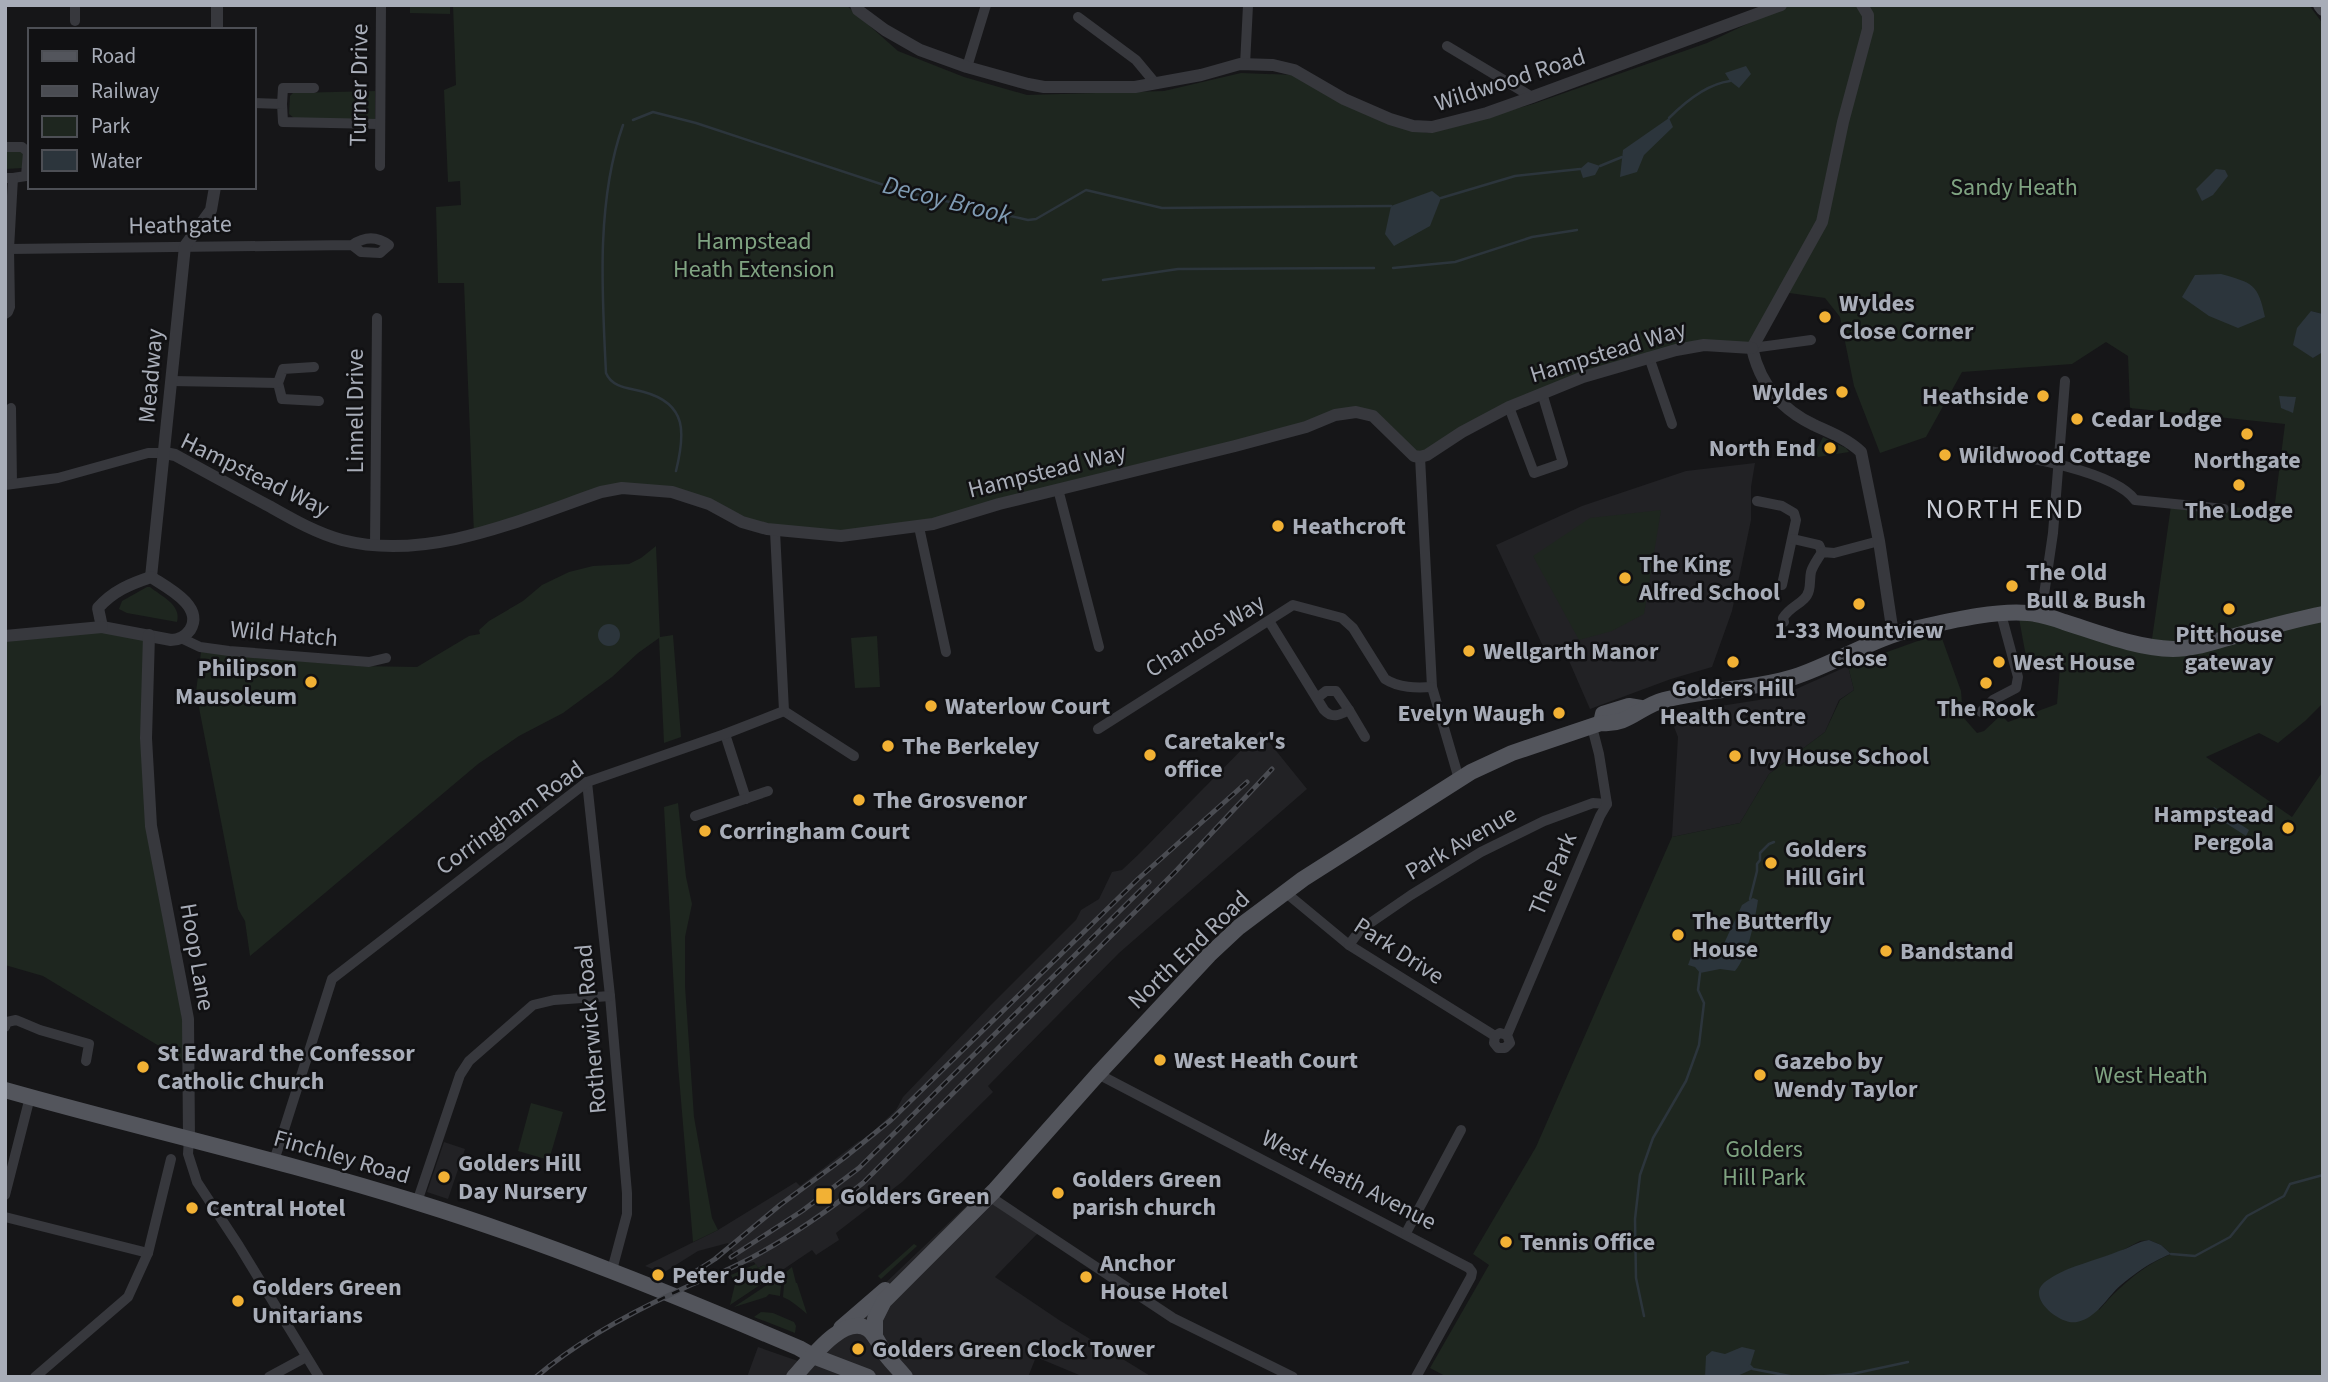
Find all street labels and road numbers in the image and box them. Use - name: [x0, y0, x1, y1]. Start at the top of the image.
- street label: Turner Drive: [340, 23, 378, 147]
- street label: Wildwood Road: [1430, 39, 1590, 121]
- street label: Heathgate: [128, 207, 232, 243]
- street label: Hampstead Way: [1525, 312, 1691, 392]
- street label: Meadway: [129, 327, 173, 425]
- street label: Linnell Drive: [338, 349, 373, 473]
- street label: Hampstead Way: [175, 424, 335, 526]
- street label: Hampstead Way: [964, 434, 1130, 508]
- street label: Chandos Way: [1139, 585, 1271, 687]
- street label: Wild Hatch: [229, 612, 339, 656]
- street label: Corringham Road: [429, 752, 591, 884]
- street label: Park Avenue: [1399, 797, 1523, 889]
- street label: The Park: [1520, 827, 1586, 921]
- street label: North End Road: [1120, 882, 1258, 1018]
- street label: Hoop Lane: [170, 900, 224, 1014]
- street label: Park Drive: [1347, 909, 1451, 993]
- street label: Rotherwick Road: [566, 943, 616, 1115]
- street label: Finchley Road: [270, 1121, 414, 1193]
- street label: West Heath Avenue: [1255, 1121, 1443, 1239]

